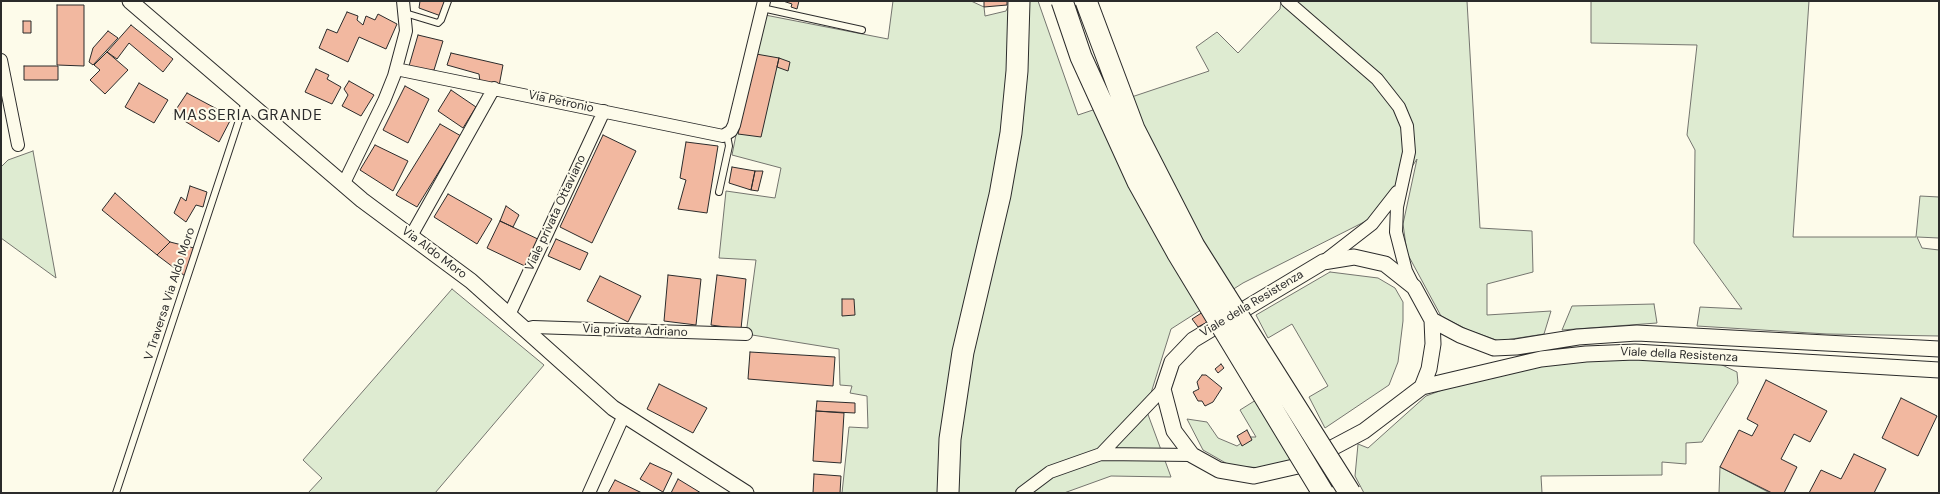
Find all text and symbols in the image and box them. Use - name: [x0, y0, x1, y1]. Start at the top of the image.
- street label: Via Petronio: [527, 88, 595, 116]
- district label: MASSERIA GRANDE: [172, 107, 324, 125]
- street label: Viale privata Ottaviano: [523, 153, 589, 273]
- street label: Via Aldo Moro: [399, 224, 469, 282]
- street label: V Traversa Via Aldo Moro: [142, 226, 198, 362]
- street label: Viale della Resistenza: [1198, 267, 1306, 341]
- street label: Via privata Adriano: [582, 322, 688, 340]
- street label: Viale della Resistenza: [1620, 345, 1738, 365]

